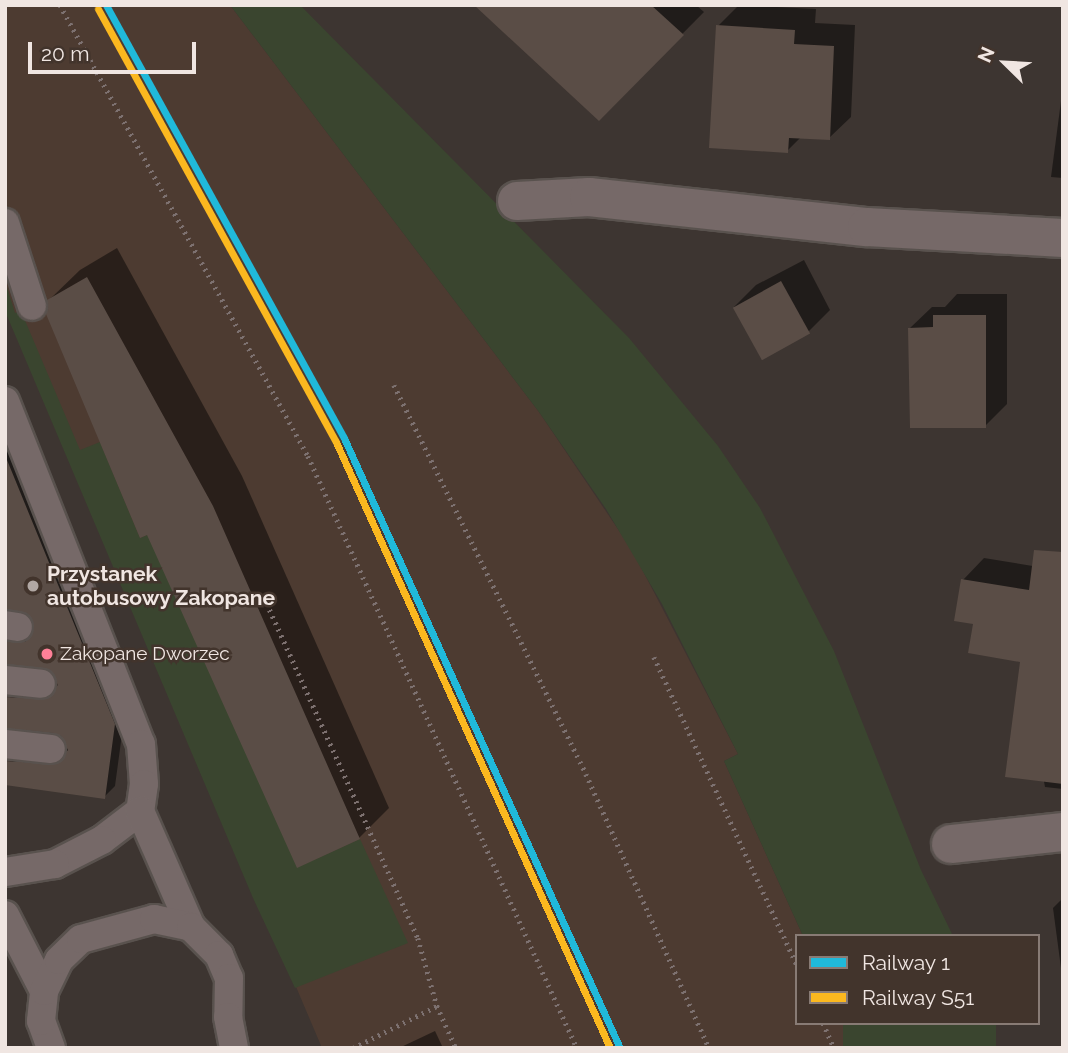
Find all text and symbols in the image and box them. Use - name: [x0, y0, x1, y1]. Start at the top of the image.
- scale bar: [32, 28, 200, 72]
- north arrow: [970, 28, 1040, 98]
- text: 20 m: [41, 41, 89, 66]
- text: N: [973, 43, 999, 66]
- place label: Przystanek autobusowy Zakopane: [47, 561, 276, 611]
- marker: Przystanek autobusowy Zakopane: [25, 578, 41, 594]
- place label: Zakopane Dworzec: [60, 643, 230, 665]
- marker: Zakopane Dworzec: [40, 647, 54, 661]
- legend: [795, 934, 1040, 1025]
- text: Railway 1: [862, 950, 950, 975]
- text: Railway S51: [862, 985, 974, 1010]

